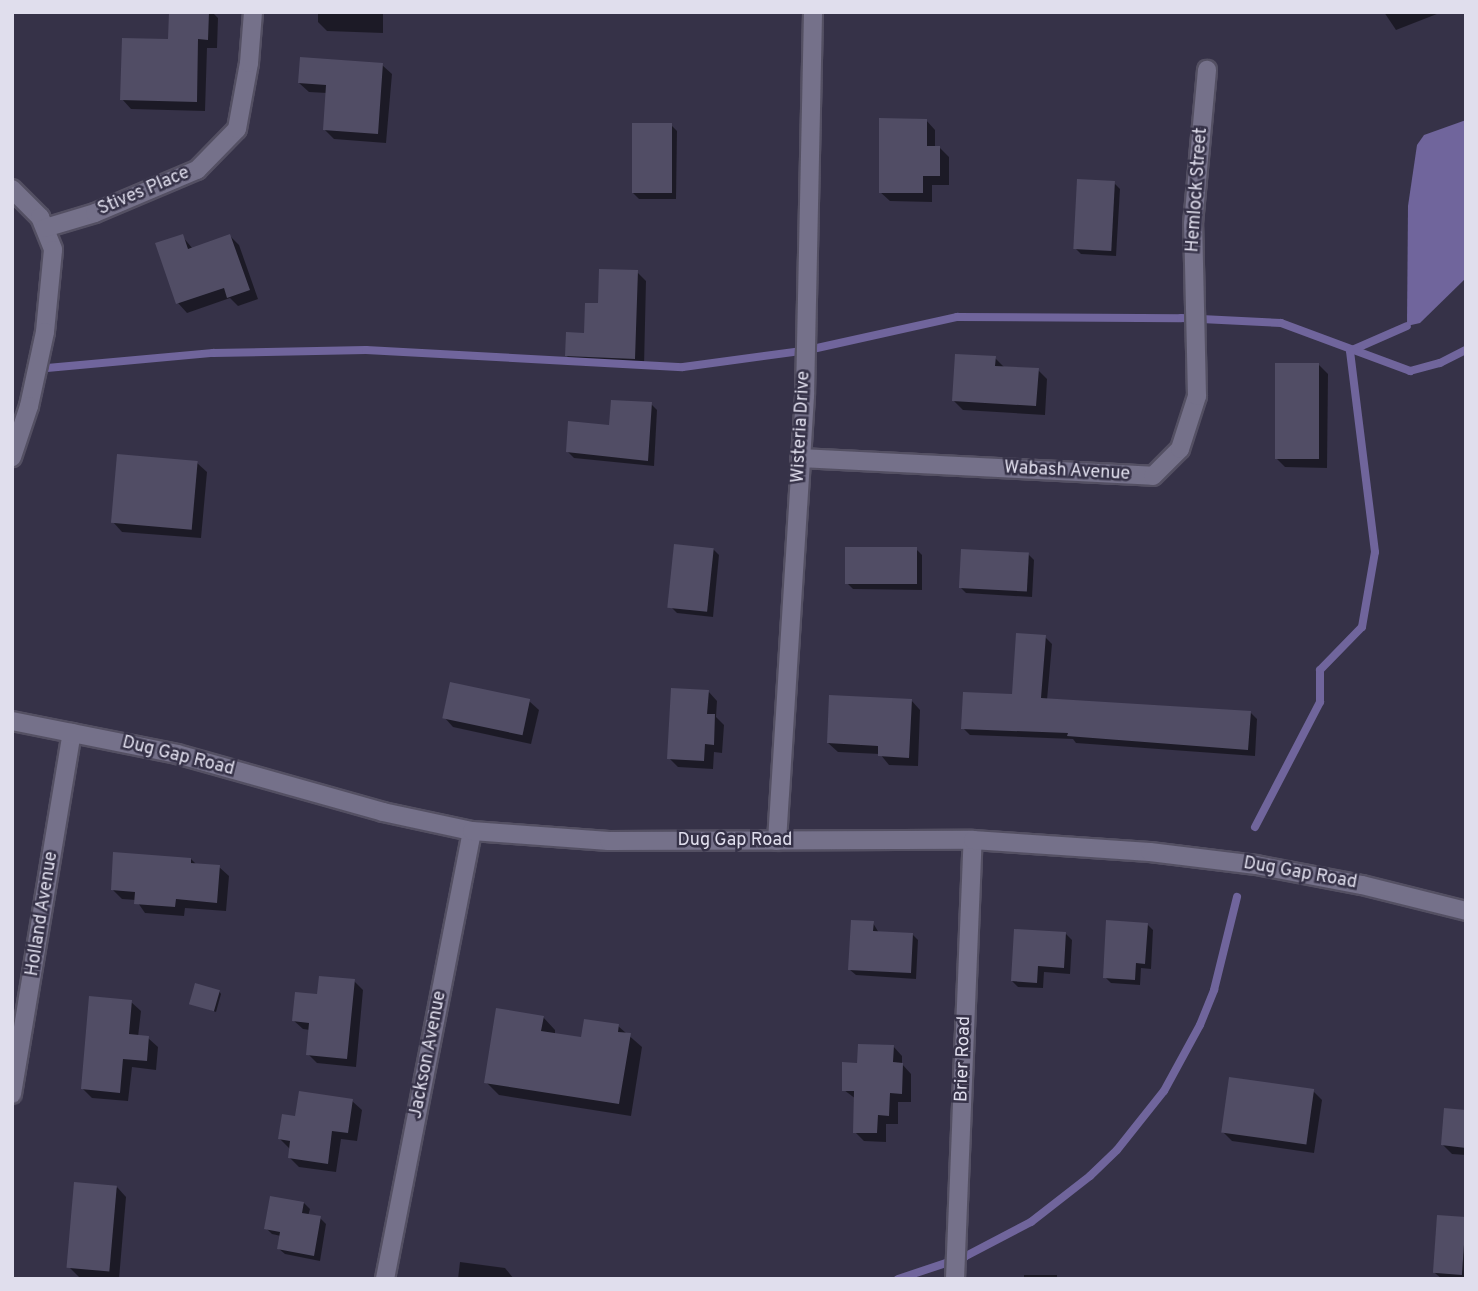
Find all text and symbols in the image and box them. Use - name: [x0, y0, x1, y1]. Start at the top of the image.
- street label: Hemlock Street: [1183, 127, 1213, 253]
- street label: Stives Place: [95, 163, 193, 221]
- street label: Wisteria Drive: [788, 370, 816, 484]
- street label: Wabash Avenue: [1003, 458, 1131, 486]
- street label: Dug Gap Road: [120, 733, 236, 781]
- street label: Dug Gap Road: [678, 830, 792, 852]
- street label: Holland Avenue: [22, 850, 64, 978]
- street label: Dug Gap Road: [1242, 853, 1358, 895]
- street label: Jackson Avenue: [406, 989, 452, 1121]
- street label: Brier Road: [952, 1016, 976, 1102]

